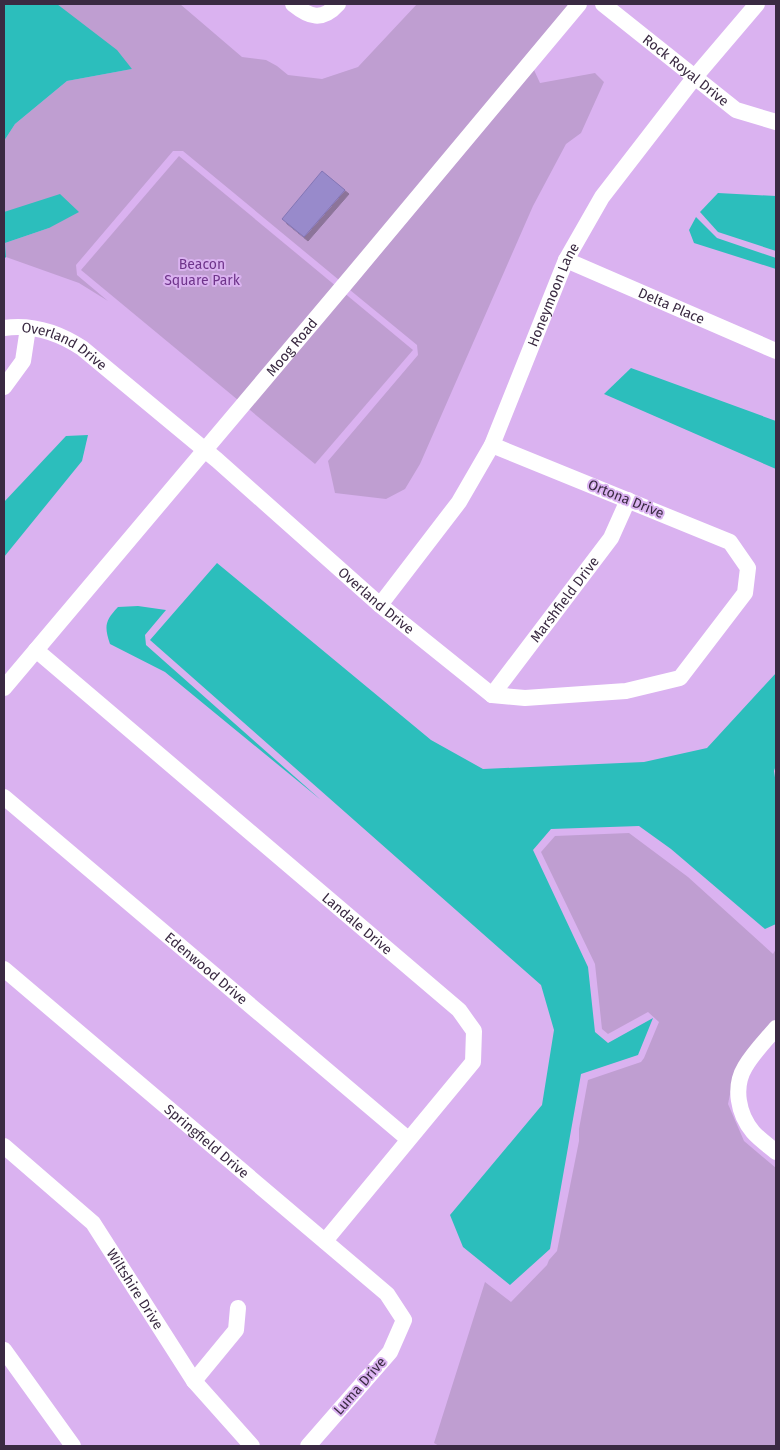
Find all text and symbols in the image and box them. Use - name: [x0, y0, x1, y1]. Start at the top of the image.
- street label: Rock Royal Drive: [639, 31, 732, 110]
- street label: Honeymoon Lane: [524, 240, 583, 349]
- park label: Beacon Square Park: [164, 256, 241, 289]
- street label: Delta Place: [636, 284, 707, 328]
- street label: Moog Road: [262, 315, 321, 380]
- street label: Overland Drive: [21, 319, 110, 374]
- street label: Ortona Drive: [586, 476, 666, 522]
- street label: Marshfield Drive: [527, 553, 602, 646]
- street label: Overland Drive: [335, 563, 418, 638]
- street label: Landale Drive: [319, 889, 396, 958]
- street label: Edenwood Drive: [162, 929, 251, 1008]
- street label: Springfield Drive: [161, 1100, 253, 1182]
- street label: Wiltshire Drive: [103, 1245, 167, 1333]
- street label: Luma Drive: [330, 1354, 390, 1418]

